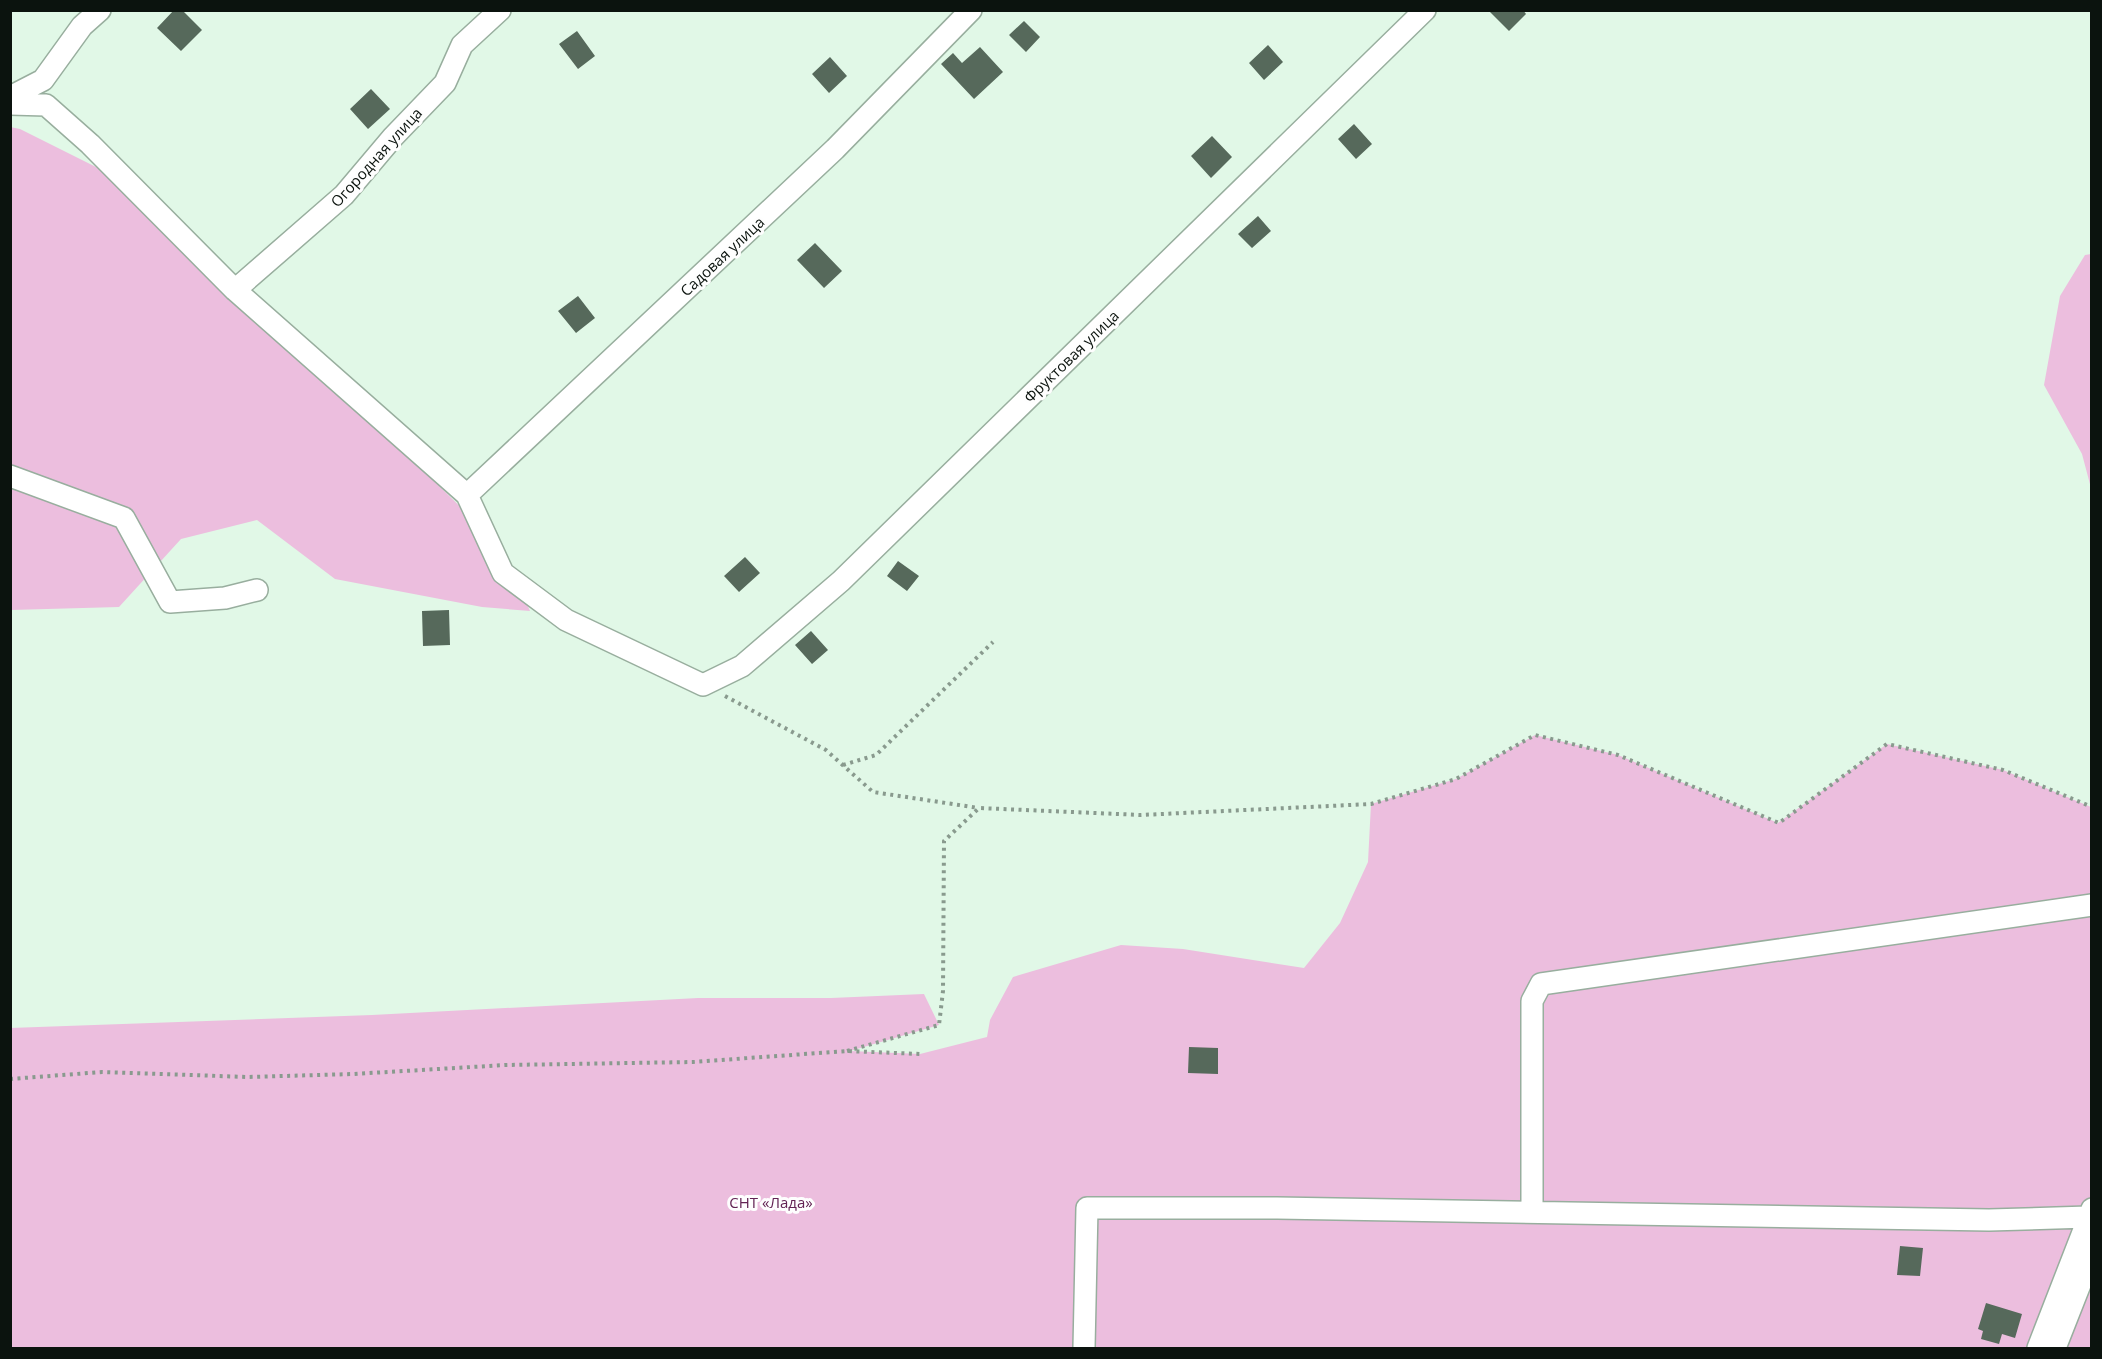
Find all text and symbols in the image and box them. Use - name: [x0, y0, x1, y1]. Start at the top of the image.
- street label: Огородная улица: [326, 103, 426, 211]
- street label: Садовая улица: [676, 212, 768, 300]
- street label: Фруктовая улица: [1019, 305, 1123, 407]
- park label: СНТ «Лада»: [729, 1192, 813, 1212]

